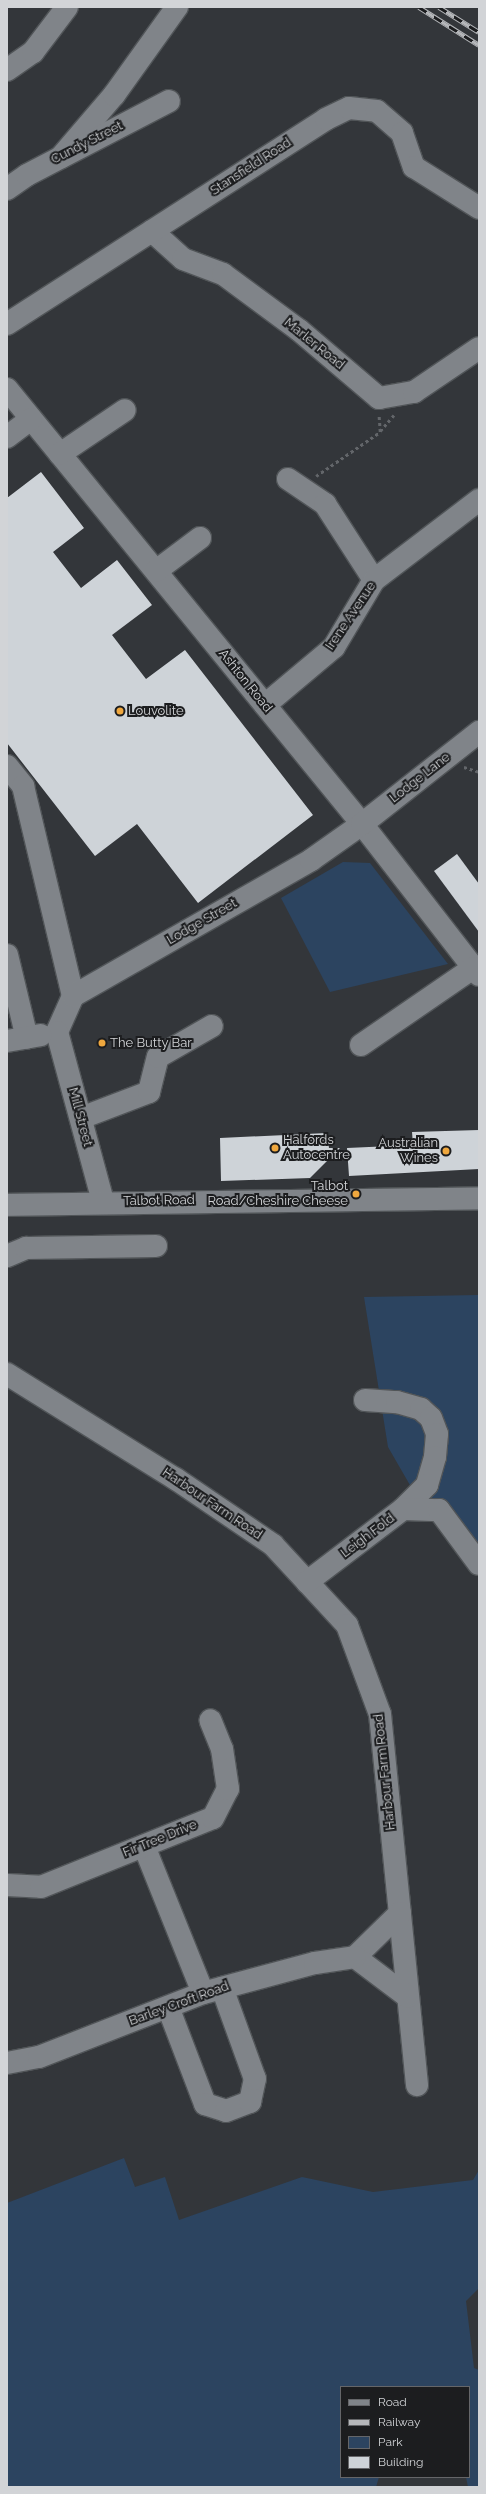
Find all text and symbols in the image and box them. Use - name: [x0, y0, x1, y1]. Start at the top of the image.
- street label: Cundy Street: [48, 118, 126, 168]
- street label: Stansfield Road: [208, 135, 294, 199]
- street label: Marler Road: [281, 315, 347, 373]
- street label: Irene Avenue: [322, 579, 380, 653]
- street label: Ashton Road: [215, 646, 275, 716]
- place label: Louvolite: [128, 703, 184, 719]
- marker: Louvolite: [115, 706, 125, 716]
- street label: Lodge Lane: [387, 750, 453, 806]
- street label: Lodge Street: [164, 896, 240, 948]
- place label: The Butty Bar: [110, 1035, 192, 1051]
- marker: The Butty Bar: [97, 1038, 107, 1048]
- street label: Mill Street: [65, 1086, 95, 1148]
- place label: Halfords Autocentre: [283, 1133, 350, 1164]
- place label: Australian Wines: [378, 1136, 438, 1167]
- marker: Halfords Autocentre: [270, 1143, 280, 1153]
- marker: Australian Wines: [441, 1146, 451, 1156]
- place label: Talbot Road/Cheshire Cheese: [208, 1179, 348, 1210]
- marker: Talbot Road/Cheshire Cheese: [351, 1189, 361, 1199]
- street label: Talbot Road: [123, 1193, 195, 1209]
- street label: Harbour Farm Road: [159, 1465, 265, 1543]
- street label: Leigh Fold: [338, 1511, 398, 1561]
- street label: Harbour Farm Road: [371, 1713, 399, 1831]
- street label: Fir Tree Drive: [120, 1817, 200, 1861]
- street label: Barley Croft Road: [127, 1979, 231, 2029]
- legend: [340, 2386, 470, 2478]
- text: Road: [378, 2395, 407, 2409]
- text: Railway: [378, 2415, 420, 2429]
- text: Park: [378, 2435, 403, 2449]
- text: Building: [378, 2455, 424, 2469]

